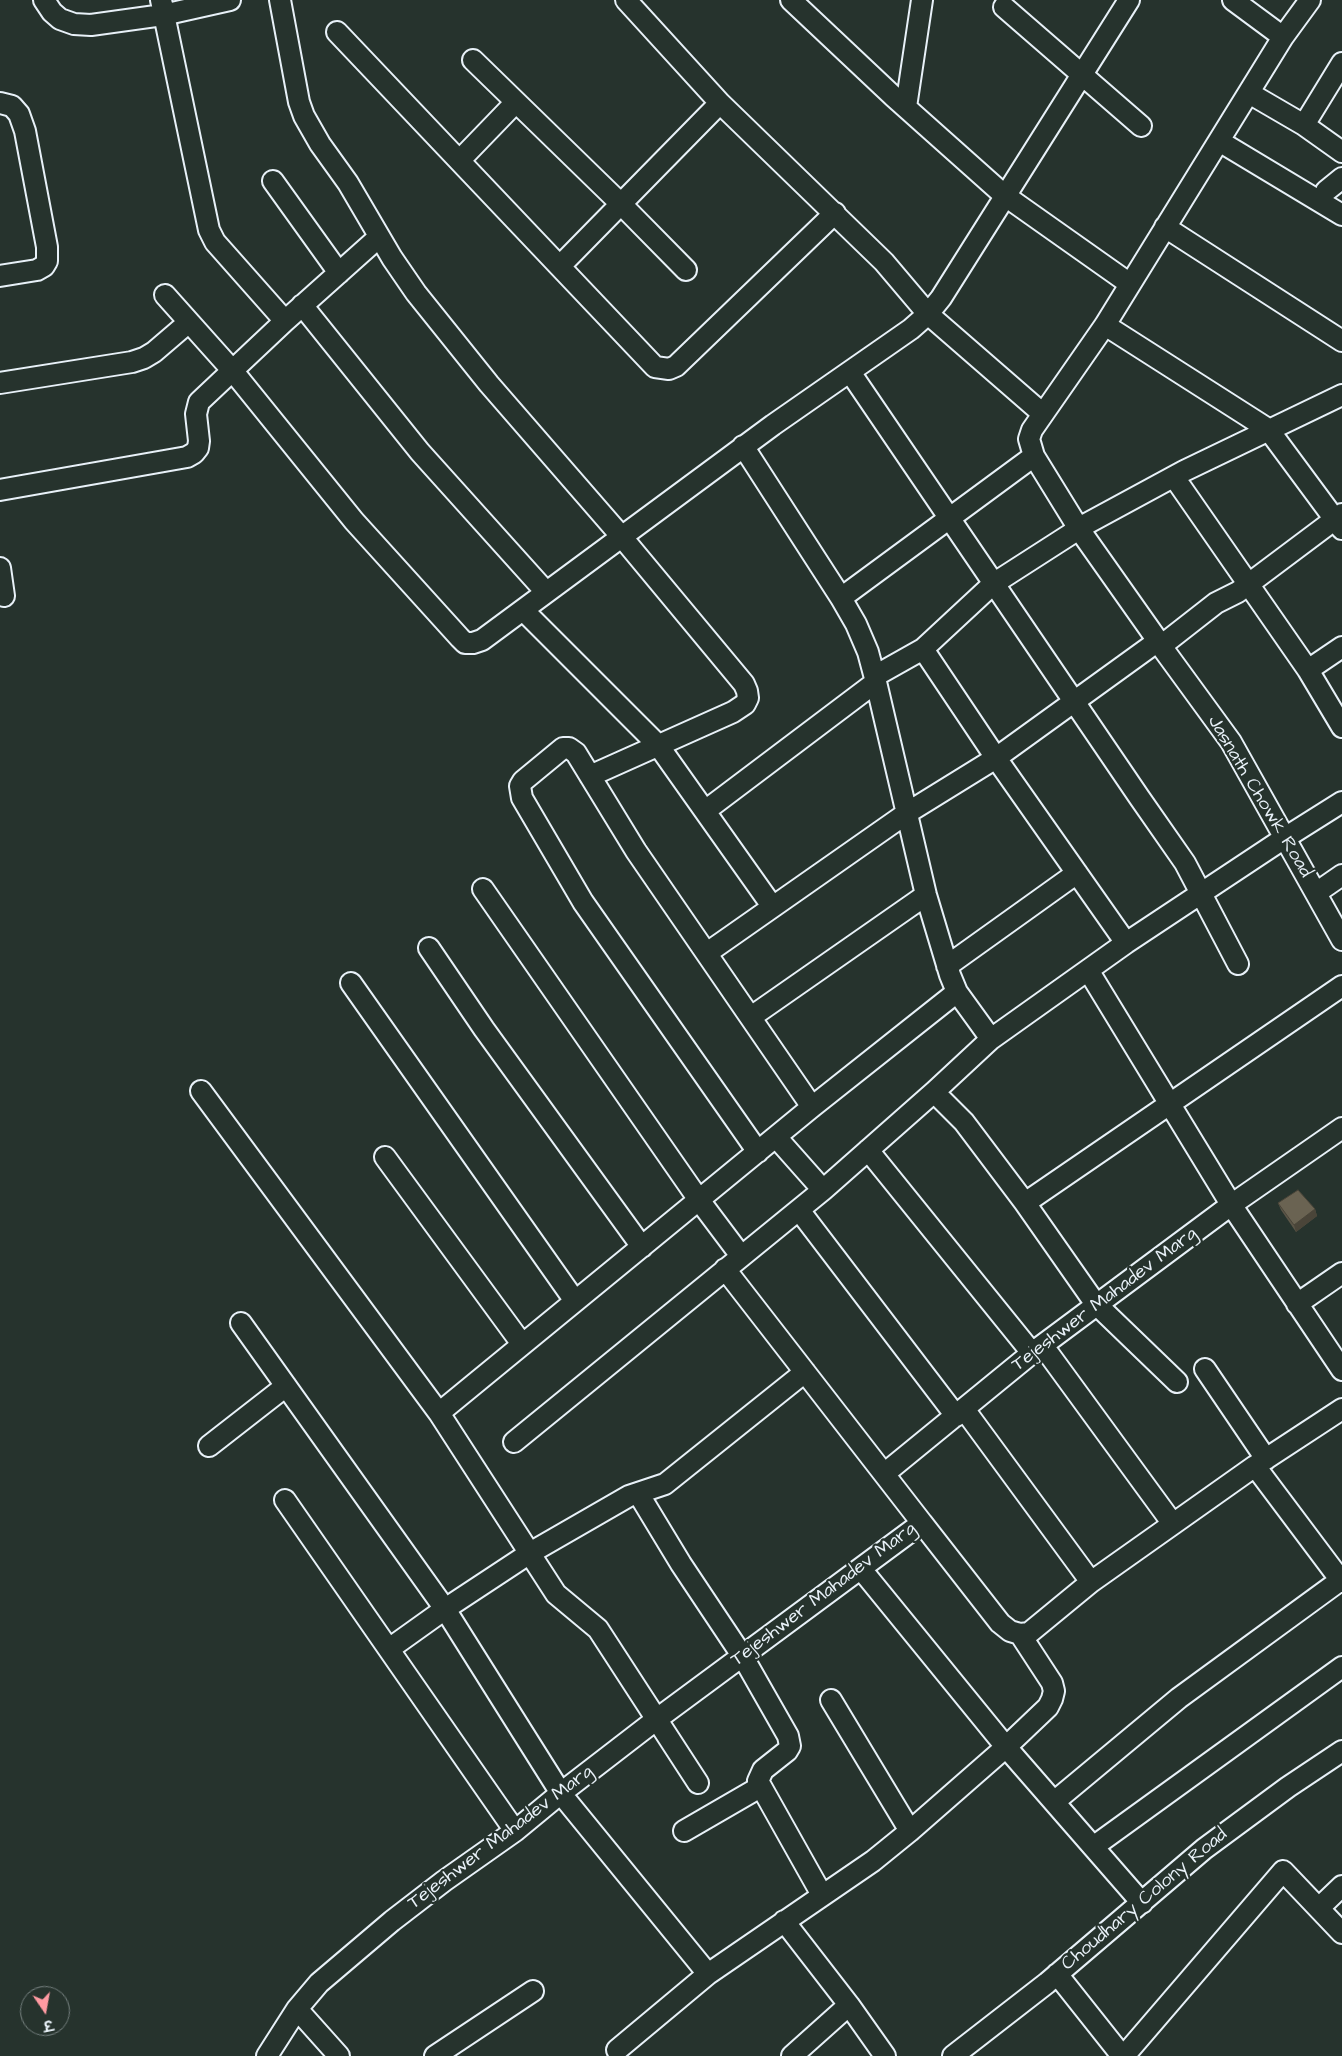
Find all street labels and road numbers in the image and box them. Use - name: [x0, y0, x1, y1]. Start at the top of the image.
- street label: Jasnath Chowk Road: [1202, 712, 1316, 882]
- street label: Tejeshwer Mahadev Marg: [1008, 1223, 1202, 1377]
- street label: Tejeshwer Mahadev Marg: [727, 1518, 921, 1672]
- street label: Tejeshwer Mahadev Marg: [404, 1761, 598, 1915]
- street label: Choudhary Colony Road: [1057, 1824, 1233, 1976]

